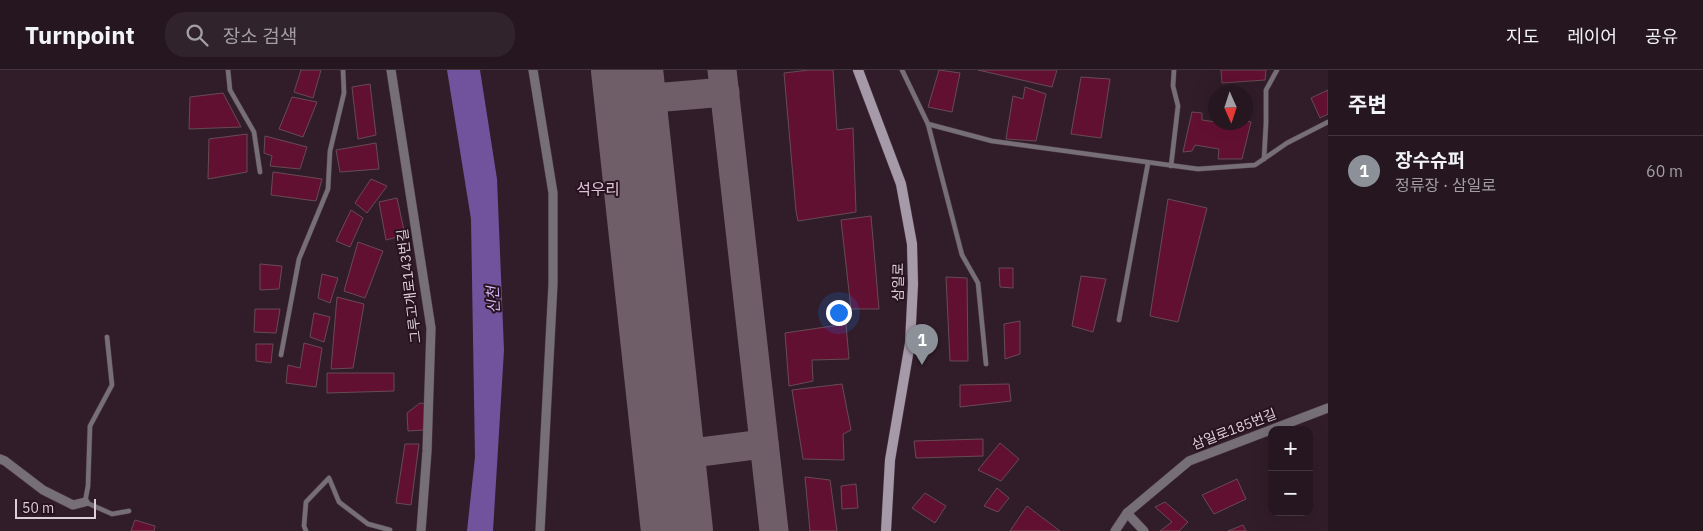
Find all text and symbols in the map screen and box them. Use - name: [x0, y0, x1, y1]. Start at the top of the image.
- search box: [165, 12, 515, 57]
- text: Turnpoint: [25, 19, 135, 51]
- icon: search: [183, 21, 211, 49]
- text: 장소 검색: [223, 24, 297, 48]
- text: 지도: [1506, 25, 1539, 48]
- text: 레이어: [1567, 25, 1617, 48]
- text: 공유: [1645, 25, 1678, 48]
- north arrow: [1208, 85, 1253, 130]
- text: 주변: [1348, 90, 1387, 118]
- text: 장수슈퍼: [1395, 148, 1465, 172]
- text: 1: [1359, 161, 1369, 181]
- text: 60 m: [1646, 161, 1683, 181]
- text: 정류장 · 삼일로: [1395, 175, 1496, 195]
- district label: 석우리: [576, 179, 620, 199]
- street label: 그루고개로143번길: [393, 228, 425, 344]
- street label: 삼일로: [889, 262, 907, 301]
- water label: 신천: [483, 284, 503, 314]
- your location: [826, 300, 852, 326]
- pin: 1: [906, 324, 938, 365]
- street label: 삼일로185번길: [1189, 405, 1279, 453]
- map controls: [1268, 426, 1313, 516]
- button: +: [1268, 426, 1313, 471]
- button: −: [1268, 471, 1313, 516]
- scale bar: [15, 496, 96, 519]
- text: 50 m: [22, 499, 54, 517]

